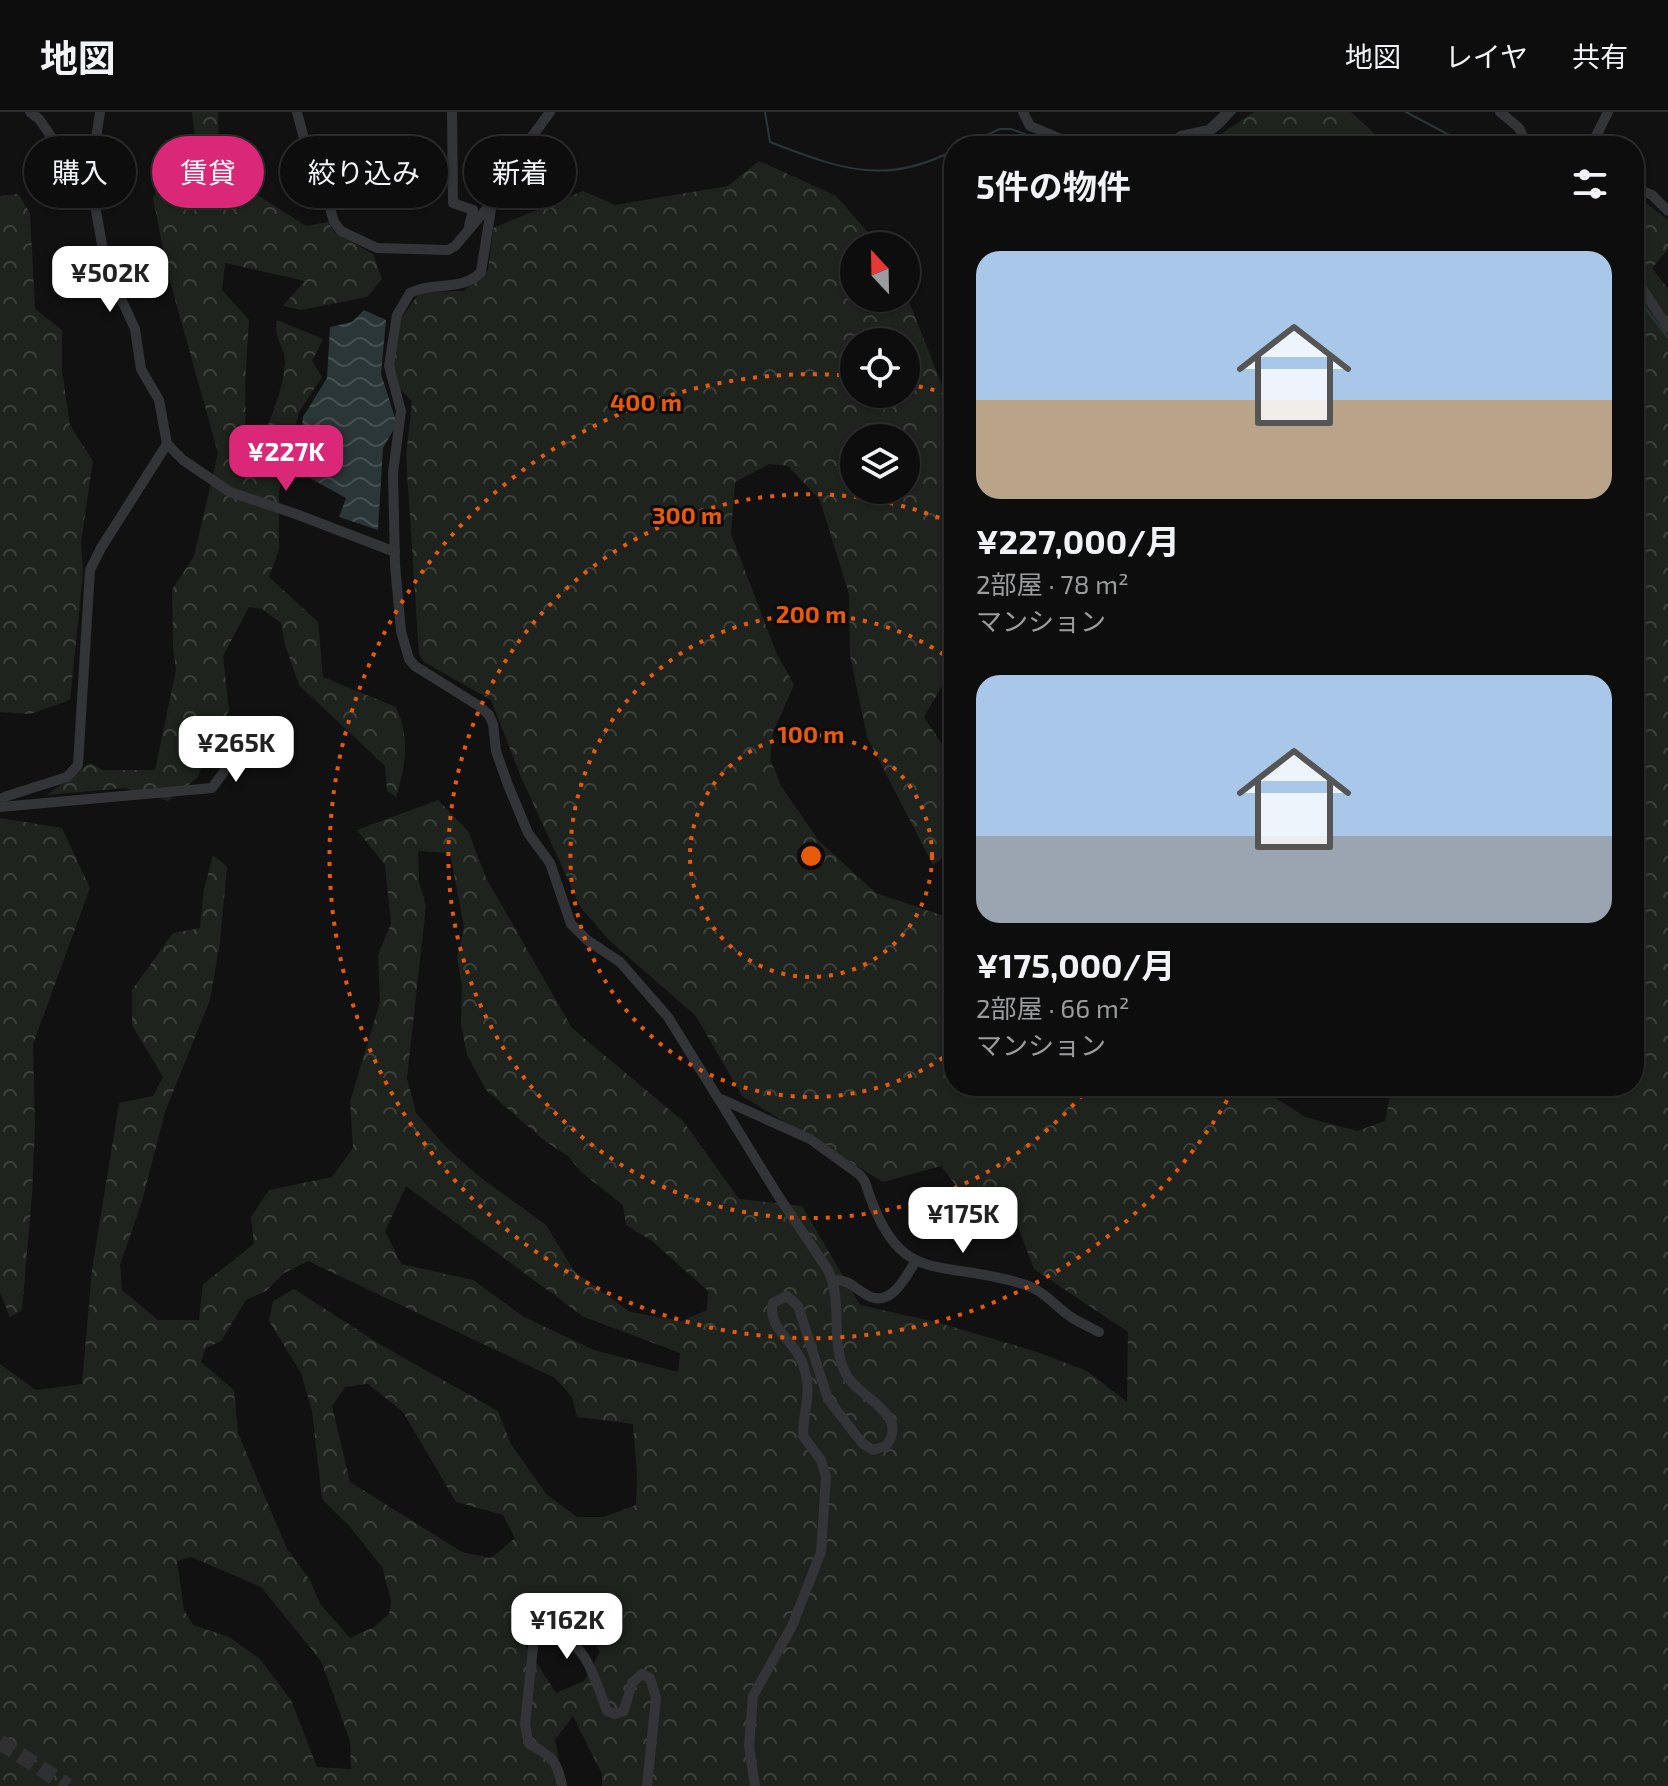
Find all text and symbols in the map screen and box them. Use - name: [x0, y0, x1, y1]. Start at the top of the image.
- text: 地図: [40, 34, 116, 80]
- text: 地図: [1345, 39, 1401, 73]
- text: レイヤ: [1445, 39, 1528, 73]
- text: 共有: [1572, 39, 1628, 73]
- chip: 購入: [24, 136, 136, 208]
- chip: 賃貸: [152, 136, 264, 208]
- chip: 絞り込み: [280, 136, 448, 208]
- chip: 新着: [464, 136, 576, 208]
- icon: filters: [1568, 162, 1612, 206]
- text: 5件の物件: [976, 165, 1131, 206]
- north arrow: [840, 232, 920, 312]
- map controls: [840, 232, 920, 504]
- pin: ¥502K: [54, 246, 166, 314]
- text: ¥502K: [70, 256, 150, 287]
- icon: home: [1222, 303, 1366, 447]
- button: locate: [840, 328, 920, 408]
- text: 400 m: [610, 387, 682, 416]
- button: layers: [840, 424, 920, 504]
- pin: ¥227K: [230, 425, 342, 493]
- text: ¥227K: [247, 435, 325, 466]
- text: 300 m: [652, 500, 722, 529]
- text: ¥227,000/月: [976, 520, 1180, 561]
- text: 2部屋 · 78 m²: [976, 568, 1129, 599]
- text: 200 m: [776, 599, 846, 628]
- text: マンション: [976, 605, 1106, 636]
- pin: ¥265K: [180, 716, 292, 784]
- text: 100 m: [778, 719, 844, 748]
- text: ¥265K: [197, 726, 275, 757]
- icon: home: [1222, 727, 1366, 871]
- centre of rings: [797, 842, 825, 870]
- text: ¥175,000/月: [976, 944, 1175, 985]
- text: 2部屋 · 66 m²: [976, 992, 1129, 1023]
- text: マンション: [976, 1029, 1106, 1060]
- pin: ¥175K: [907, 1187, 1019, 1255]
- text: ¥175K: [926, 1197, 1000, 1228]
- pin: ¥162K: [511, 1593, 623, 1661]
- text: ¥162K: [529, 1603, 605, 1634]

